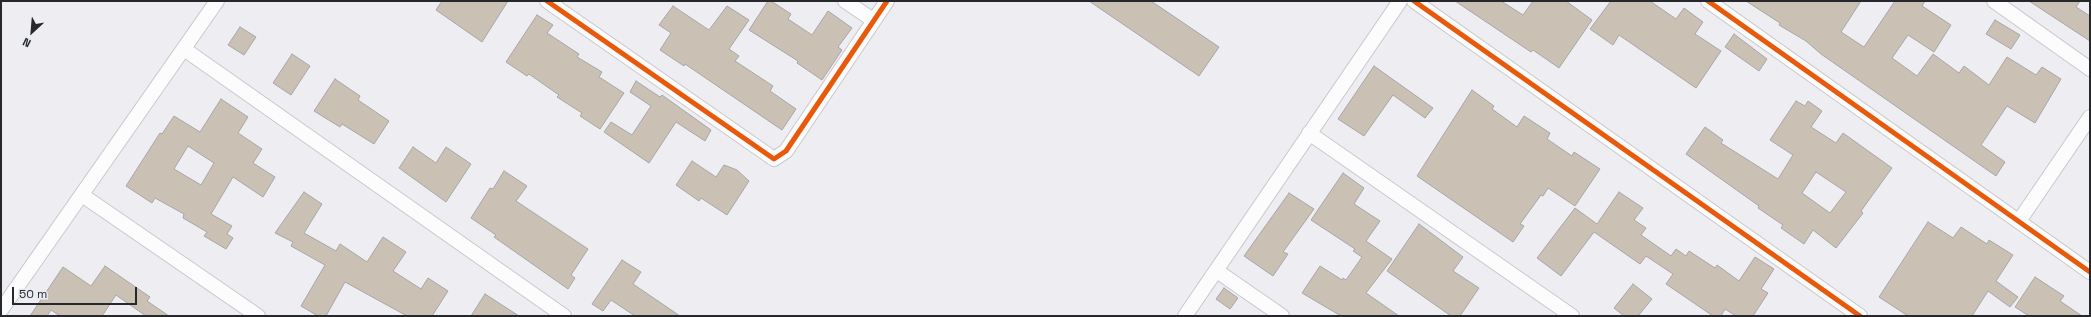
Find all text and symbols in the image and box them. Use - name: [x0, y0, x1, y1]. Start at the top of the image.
- north arrow: [12, 12, 52, 52]
- text: N: [20, 35, 33, 51]
- scale bar: [14, 279, 139, 305]
- text: 50 m: [19, 286, 47, 302]

